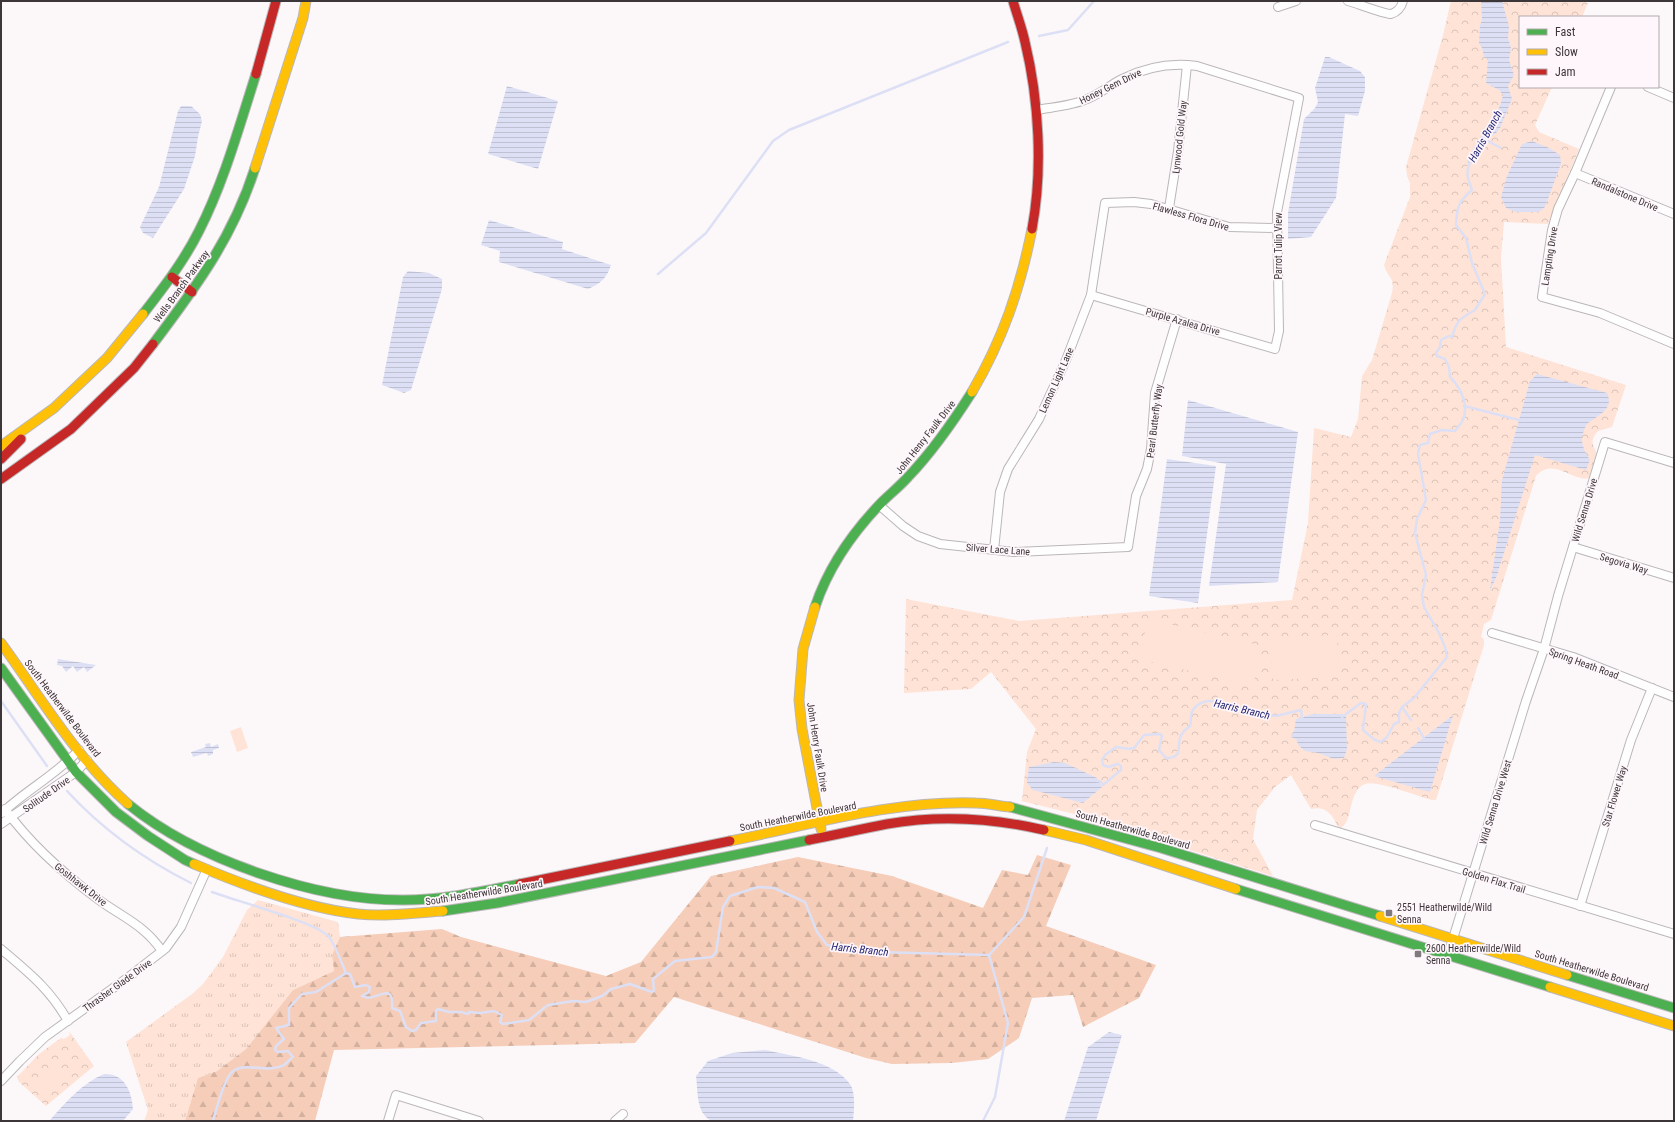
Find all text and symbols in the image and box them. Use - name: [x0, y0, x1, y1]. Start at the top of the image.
- legend: [1519, 16, 1659, 88]
- text: Fast: [1555, 25, 1576, 39]
- text: Slow: [1555, 45, 1578, 59]
- text: Jam: [1555, 65, 1576, 79]
- street label: Honey Gem Drive: [1077, 67, 1143, 106]
- street label: Lynwood Gold Way: [1170, 100, 1189, 174]
- water label: Harris Branch: [1466, 108, 1505, 164]
- street label: Randalstone Drive: [1590, 175, 1660, 214]
- street label: Flawless Flora Drive: [1151, 200, 1231, 233]
- street label: Parrot Tulip View: [1273, 212, 1284, 279]
- street label: Lampting Drive: [1539, 226, 1560, 286]
- street label: Wells Branch Parkway: [152, 248, 211, 325]
- street label: Purple Azalea Drive: [1145, 306, 1222, 337]
- street label: Lemon Light Lane: [1037, 346, 1076, 415]
- street label: Pearl Butterfly Way: [1145, 383, 1164, 459]
- street label: John Henry Faulk Drive: [893, 398, 958, 476]
- street label: Wild Senna Drive: [1570, 477, 1599, 543]
- street label: Silver Lace Lane: [966, 542, 1031, 557]
- street label: Segovia Way: [1598, 551, 1649, 576]
- street label: Spring Heath Road: [1547, 646, 1620, 681]
- street label: South Heatherwilde Boulevard: [23, 658, 103, 759]
- water label: Harris Branch: [1213, 697, 1271, 722]
- street label: John Henry Faulk Drive: [805, 702, 830, 793]
- street label: Wild Senna Drive West: [1477, 758, 1514, 846]
- street label: Star Flower Way: [1600, 764, 1629, 828]
- street label: Solitude Drive: [21, 774, 72, 815]
- street label: South Heatherwilde Boulevard: [739, 800, 857, 833]
- street label: South Heatherwilde Boulevard: [1074, 808, 1191, 851]
- street label: Goshhawk Drive: [52, 861, 109, 908]
- street label: Golden Flax Trail: [1461, 866, 1527, 895]
- street label: South Heatherwilde Boulevard: [425, 878, 544, 907]
- place label: 2551 Heatherwilde/Wild Senna: [1397, 902, 1492, 925]
- marker: 2551 Heatherwilde/Wild Senna: [1384, 908, 1394, 918]
- water label: Harris Branch: [831, 940, 889, 959]
- place label: 2600 Heatherwilde/Wild Senna: [1426, 943, 1521, 966]
- street label: South Heatherwilde Boulevard: [1534, 948, 1650, 993]
- marker: 2600 Heatherwilde/Wild Senna: [1413, 949, 1423, 959]
- street label: Thrasher Glade Drive: [81, 957, 154, 1014]

